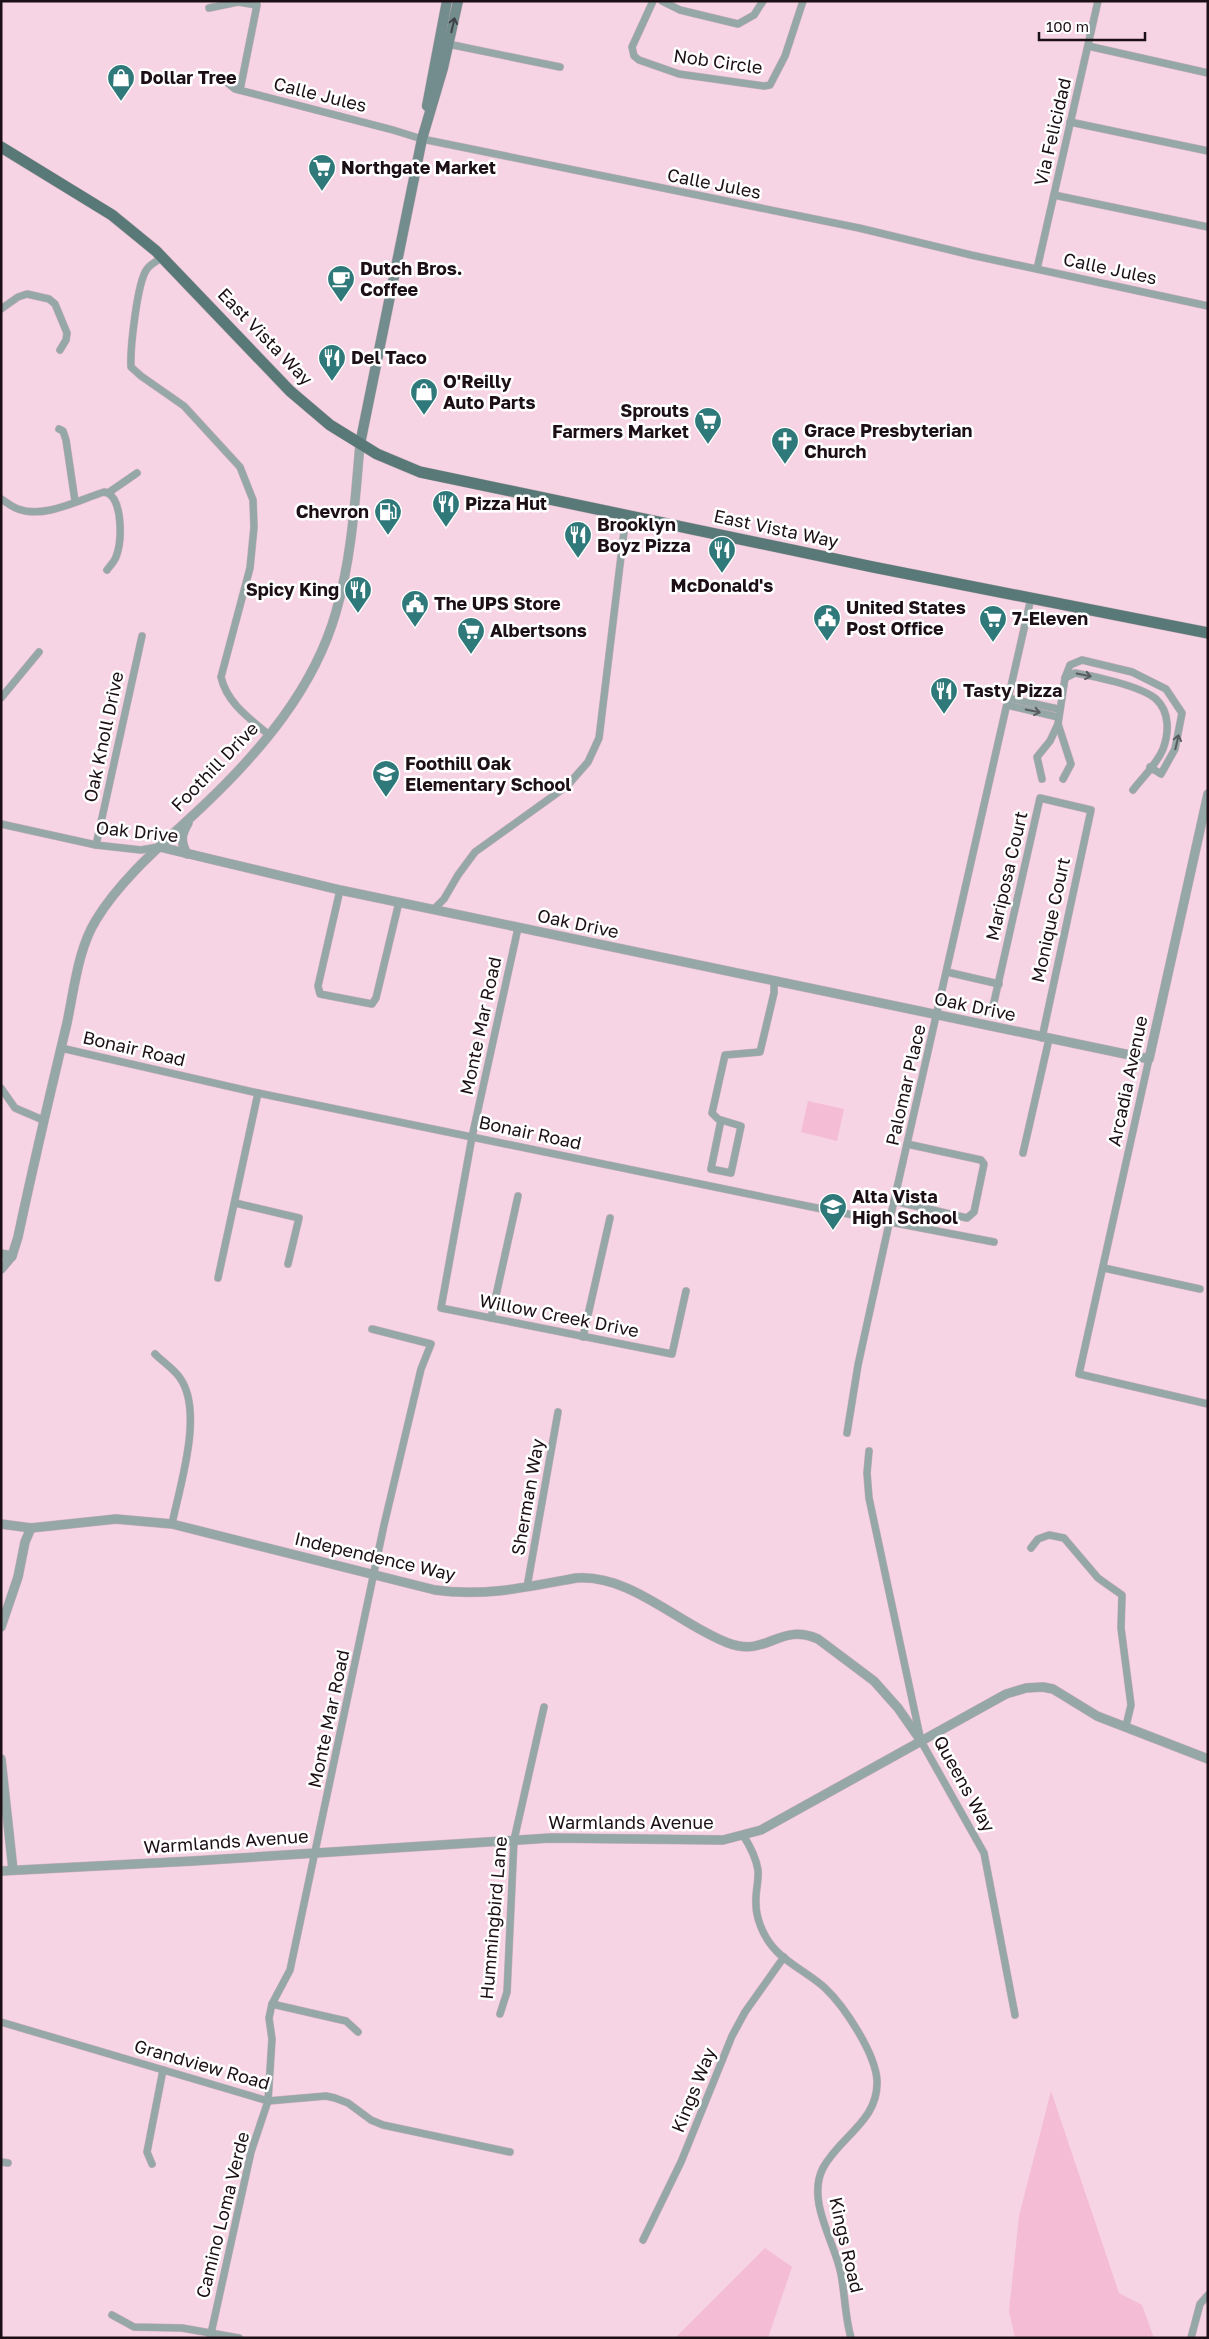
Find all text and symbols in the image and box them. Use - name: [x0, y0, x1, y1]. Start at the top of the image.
- scale bar: [1039, 10, 1145, 42]
- one-way arrow: [449, 17, 458, 33]
- text: 100 m: [1046, 17, 1089, 35]
- street label: Nob Circle: [672, 44, 764, 78]
- shop icon: Dollar Tree: [106, 63, 136, 102]
- place label: Dollar Tree: [140, 66, 237, 88]
- street label: Calle Jules: [271, 72, 369, 116]
- street label: Via Felicidad: [1029, 76, 1075, 188]
- supermarket icon: Northgate Market: [307, 153, 337, 192]
- place label: Northgate Market: [341, 156, 496, 178]
- street label: Calle Jules: [665, 163, 763, 203]
- street label: Calle Jules: [1061, 247, 1159, 289]
- place label: Dutch Bros. Coffee: [360, 257, 463, 300]
- cafe icon: Dutch Bros. Coffee: [326, 264, 356, 303]
- street label: East Vista Way: [214, 283, 318, 390]
- restaurant icon: Del Taco: [317, 343, 347, 382]
- place label: Del Taco: [351, 346, 427, 368]
- place label: O'Reilly Auto Parts: [443, 370, 536, 413]
- shop icon: O'Reilly Auto Parts: [409, 377, 439, 416]
- place label: Sprouts Farmers Market: [552, 399, 689, 442]
- supermarket icon: Sprouts Farmers Market: [693, 406, 723, 445]
- place label: Grace Presbyterian Church: [804, 419, 972, 462]
- church icon: Grace Presbyterian Church: [770, 426, 800, 465]
- restaurant icon: Pizza Hut: [431, 489, 461, 528]
- place label: Pizza Hut: [465, 492, 547, 514]
- fuel station icon: Chevron: [373, 497, 403, 536]
- place label: Chevron: [296, 500, 369, 522]
- street label: East Vista Way: [712, 504, 841, 552]
- place label: Brooklyn Boyz Pizza: [597, 513, 691, 556]
- restaurant icon: Brooklyn Boyz Pizza: [563, 520, 593, 559]
- restaurant icon: McDonald's: [707, 535, 737, 574]
- place label: McDonald's: [671, 574, 773, 596]
- restaurant icon: Spicy King: [343, 575, 373, 614]
- place label: Spicy King: [246, 578, 339, 600]
- public building icon: The UPS Store: [400, 589, 430, 628]
- place label: The UPS Store: [434, 592, 561, 614]
- place label: United States Post Office: [846, 596, 966, 639]
- public building icon: United States Post Office: [812, 603, 842, 642]
- supermarket icon: 7-Eleven: [978, 604, 1008, 643]
- place label: 7-Eleven: [1012, 607, 1088, 629]
- supermarket icon: Albertsons: [456, 616, 486, 655]
- place label: Albertsons: [490, 619, 587, 641]
- street label: Oak Knoll Drive: [78, 669, 128, 804]
- one-way arrow: [1076, 671, 1092, 680]
- restaurant icon: Tasty Pizza: [929, 676, 959, 715]
- place label: Tasty Pizza: [963, 679, 1062, 701]
- one-way arrow: [1024, 707, 1040, 716]
- street label: Foothill Drive: [166, 717, 262, 816]
- one-way arrow: [1172, 735, 1182, 751]
- place label: Foothill Oak Elementary School: [405, 752, 571, 795]
- school or university icon: Foothill Oak Elementary School: [371, 759, 401, 798]
- street label: Mariposa Court: [980, 809, 1032, 943]
- street label: Oak Drive: [95, 816, 179, 846]
- street label: Monique Court: [1026, 855, 1074, 984]
- street label: Oak Drive: [535, 904, 621, 942]
- street label: Monte Mar Road: [455, 955, 505, 1097]
- street label: Oak Drive: [932, 987, 1018, 1025]
- street label: Arcadia Avenue: [1102, 1013, 1152, 1148]
- street label: Palomar Place: [880, 1022, 930, 1148]
- street label: Bonair Road: [81, 1026, 188, 1071]
- street label: Bonair Road: [477, 1110, 584, 1154]
- place label: Alta Vista High School: [852, 1185, 958, 1228]
- school or university icon: Alta Vista High School: [818, 1192, 848, 1231]
- street label: Willow Creek Drive: [477, 1289, 641, 1341]
- street label: Sherman Way: [506, 1437, 548, 1557]
- street label: Independence Way: [293, 1527, 458, 1585]
- street label: Monte Mar Road: [303, 1648, 353, 1790]
- street label: Queens Way: [929, 1732, 1000, 1835]
- street label: Warmlands Avenue: [548, 1811, 714, 1833]
- street label: Warmlands Avenue: [143, 1824, 309, 1858]
- street label: Hummingbird Lane: [475, 1835, 511, 2000]
- street label: Grandview Road: [132, 2034, 273, 2094]
- street label: Kings Way: [666, 2044, 720, 2135]
- street label: Camino Loma Verde: [191, 2129, 253, 2300]
- street label: Kings Road: [825, 2195, 869, 2295]

